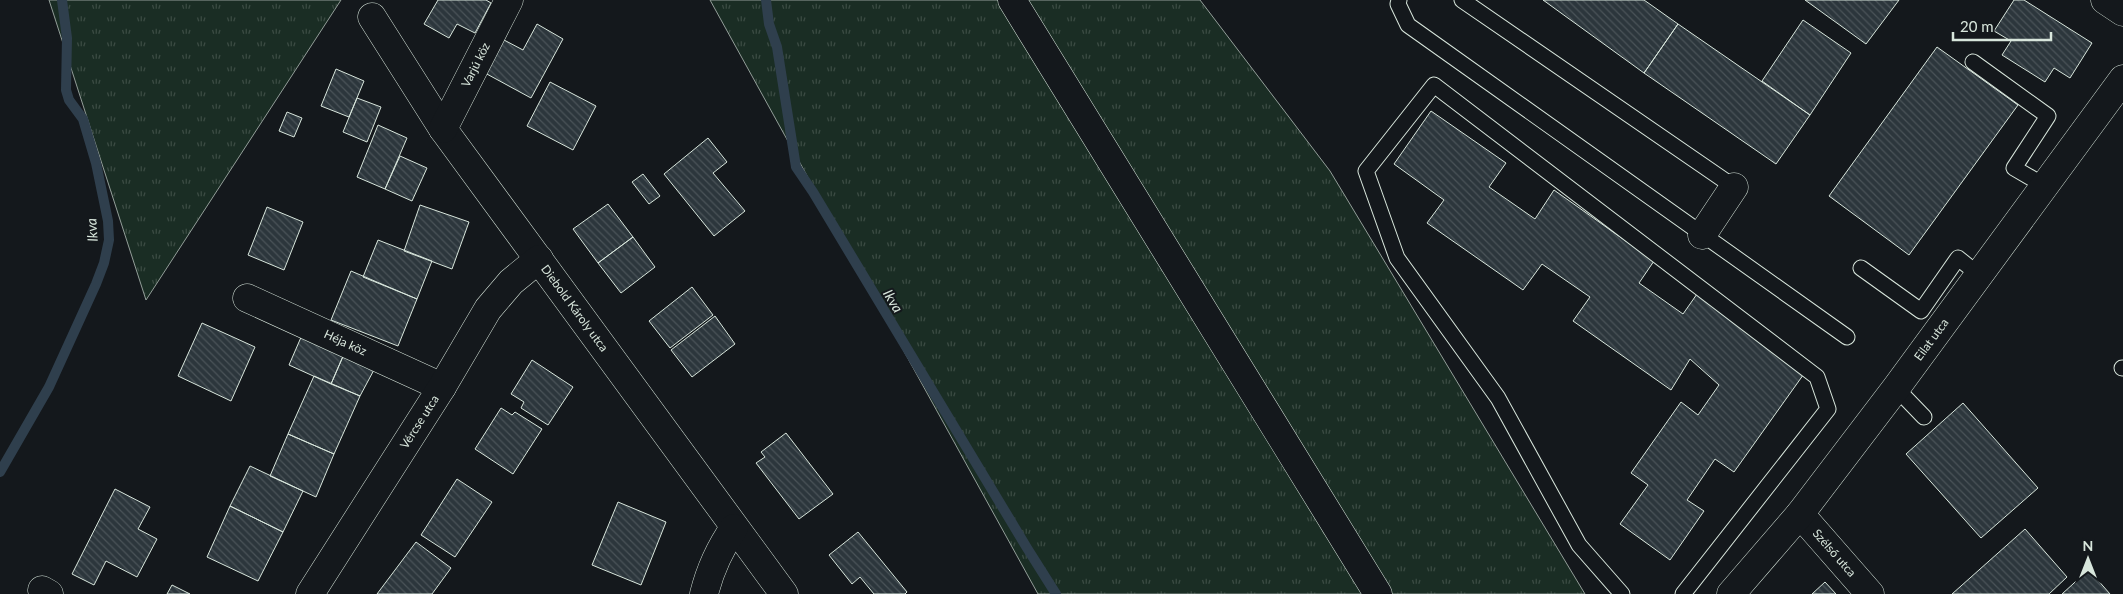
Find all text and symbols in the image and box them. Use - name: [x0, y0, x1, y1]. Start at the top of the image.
- scale bar: [1953, 10, 2050, 42]
- text: 20 m: [1960, 17, 1994, 35]
- street label: Varjú köz: [458, 39, 493, 90]
- water label: Ikva: [82, 218, 101, 243]
- street label: Diebold Károly utca: [538, 262, 612, 354]
- water label: Ikva: [880, 286, 907, 315]
- street label: Eilat utca: [1911, 315, 1952, 363]
- street label: Héja köz: [322, 326, 370, 359]
- street label: Vércse utca: [397, 392, 442, 451]
- street label: Szélső utca: [1810, 526, 1860, 580]
- north arrow: [2063, 534, 2113, 584]
- text: N: [2083, 537, 2093, 554]

